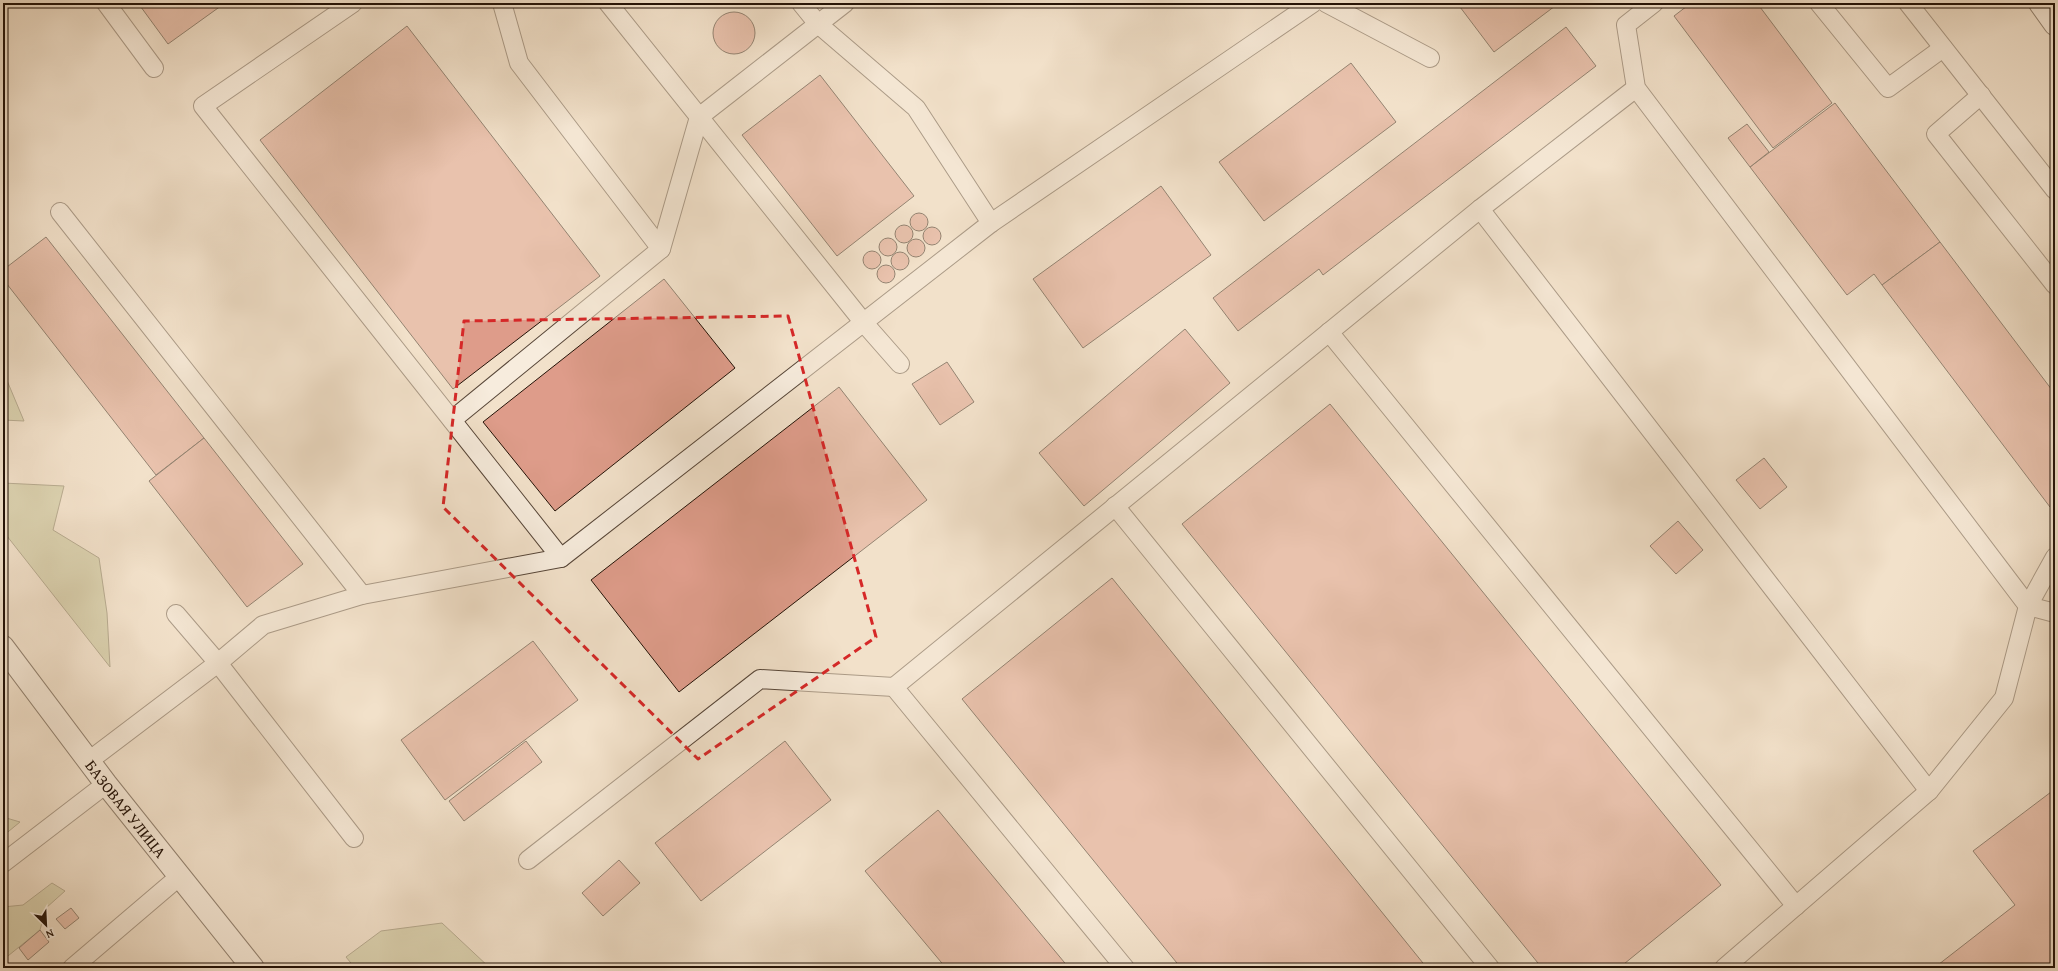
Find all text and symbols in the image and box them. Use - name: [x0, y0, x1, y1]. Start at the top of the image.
- street label: БАЗОВАЯ УЛИЦА: [80, 754, 172, 863]
- north arrow: [26, 905, 66, 945]
- text: N: [43, 925, 57, 943]

